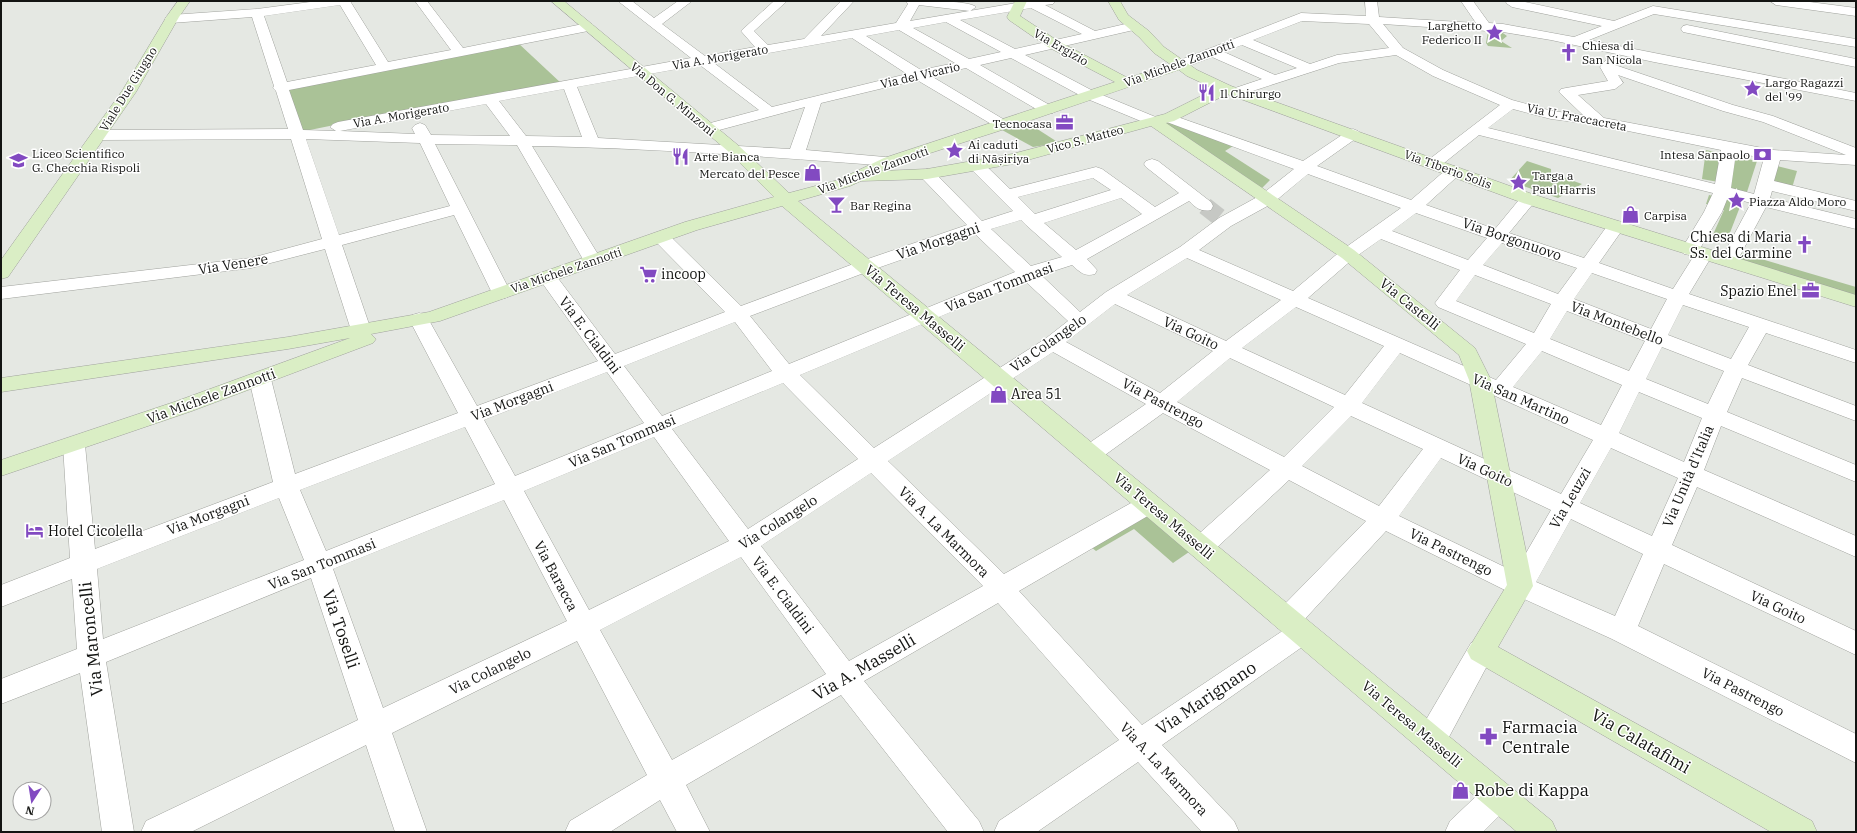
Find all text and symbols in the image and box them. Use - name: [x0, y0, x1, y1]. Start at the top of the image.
- place label: Larghetto Federico II: [1422, 18, 1482, 47]
- place icon: Larghetto Federico II: [1485, 22, 1505, 42]
- street label: Via Ergizio: [1031, 25, 1091, 69]
- street label: Via Michele Zannotti: [1122, 36, 1236, 90]
- place label: Chiesa di San Nicola: [1582, 38, 1643, 67]
- street label: Via A. Morigerato: [671, 41, 769, 73]
- church icon: Chiesa di San Nicola: [1559, 42, 1579, 62]
- street label: Viale Due Giugno: [96, 44, 160, 134]
- street label: Via Don G. Minzoni: [627, 59, 719, 139]
- street label: Via del Vicario: [879, 59, 961, 91]
- place label: Largo Ragazzi del '99: [1765, 75, 1844, 104]
- place icon: Largo Ragazzi del '99: [1742, 79, 1762, 99]
- restaurant icon: Il Chirurgo: [1197, 83, 1217, 103]
- place label: Il Chirurgo: [1220, 86, 1281, 101]
- street label: Via A. Morigerato: [352, 99, 450, 131]
- street label: Via U. Fraccacreta: [1526, 100, 1629, 134]
- office icon: Tecnocasa: [1055, 113, 1075, 133]
- place label: Tecnocasa: [992, 116, 1052, 131]
- street label: Vico S. Matteo: [1045, 122, 1125, 156]
- place label: Ai caduti di Nāṣiriya: [968, 137, 1030, 166]
- place icon: Ai caduti di Nāṣiriya: [945, 141, 965, 161]
- street label: Via Michele Zannotti: [816, 143, 930, 197]
- bank icon: Intesa Sanpaolo: [1753, 144, 1773, 164]
- place label: Liceo Scientifico G. Checchia Rispoli: [32, 146, 140, 175]
- restaurant icon: Arte Bianca: [671, 146, 691, 166]
- street label: Via Tiberio Solis: [1402, 146, 1494, 192]
- place label: Intesa Sanpaolo: [1660, 147, 1750, 162]
- place label: Arte Bianca: [694, 149, 760, 164]
- school or university icon: Liceo Scientifico G. Checchia Rispoli: [9, 150, 29, 170]
- shop icon: Mercato del Pesce: [803, 163, 823, 183]
- place label: Mercato del Pesce: [699, 166, 800, 181]
- place label: Targa a Paul Harris: [1532, 168, 1596, 197]
- place icon: Targa a Paul Harris: [1509, 172, 1529, 192]
- place icon: Piazza Aldo Moro: [1726, 191, 1746, 211]
- place label: Piazza Aldo Moro: [1749, 194, 1846, 209]
- bar icon: Bar Regina: [827, 195, 847, 215]
- place label: Bar Regina: [850, 198, 912, 213]
- shop icon: Carpisa: [1621, 205, 1641, 225]
- place label: Carpisa: [1644, 208, 1688, 223]
- street label: Via Borgonuovo: [1460, 214, 1564, 264]
- street label: Via Morgagni: [894, 218, 982, 264]
- place label: Chiesa di Maria Ss. del Carmine: [1690, 228, 1792, 262]
- church icon: Chiesa di Maria Ss. del Carmine: [1795, 235, 1815, 255]
- street label: Via Michele Zannotti: [509, 244, 624, 296]
- street label: Via Venere: [197, 250, 269, 278]
- street label: Via San Tommasi: [942, 258, 1056, 316]
- street label: Via Teresa Masselli: [861, 261, 969, 355]
- supermarket icon: incoop: [638, 264, 658, 284]
- place label: incoop: [661, 265, 706, 283]
- street label: Via Castelli: [1376, 274, 1444, 334]
- office icon: Spazio Enel: [1800, 281, 1820, 301]
- place label: Spazio Enel: [1720, 282, 1797, 300]
- street label: Via E. Cialdini: [555, 293, 625, 377]
- street label: Via Montebello: [1568, 297, 1666, 349]
- street label: Via Colangelo: [1006, 310, 1090, 376]
- street label: Via Goito: [1160, 312, 1222, 354]
- street label: Via Michele Zannotti: [144, 364, 278, 428]
- street label: Via San Martino: [1469, 369, 1573, 429]
- street label: Via Pastrengo: [1119, 374, 1207, 432]
- street label: Via Morgagni: [468, 377, 556, 425]
- shop icon: Area 51: [988, 384, 1008, 404]
- place label: Area 51: [1011, 385, 1062, 403]
- street label: Via San Tommasi: [566, 410, 678, 472]
- street label: Via Unità d'Italia: [1658, 422, 1718, 530]
- street label: Via Goito: [1454, 449, 1516, 491]
- street label: Via Leuzzi: [1545, 464, 1595, 532]
- street label: Via Teresa Masselli: [1110, 469, 1218, 563]
- street label: Via A. La Marmora: [895, 483, 994, 582]
- street label: Via Morgagni: [164, 491, 252, 539]
- street label: Via Colangelo: [735, 491, 821, 553]
- hotel icon: Hotel Cicolella: [25, 521, 45, 541]
- place label: Hotel Cicolella: [48, 522, 143, 540]
- street label: Via Pastrengo: [1406, 524, 1496, 580]
- street label: Via San Tommasi: [266, 534, 378, 594]
- street label: Via Baracca: [530, 538, 582, 615]
- street label: Via E. Cialdini: [748, 553, 818, 637]
- street label: Via Maroncelli: [74, 581, 108, 697]
- street label: Via Toselli: [317, 586, 365, 672]
- street label: Via Goito: [1747, 586, 1809, 628]
- street label: Via A. Masselli: [809, 629, 919, 705]
- street label: Via Colangelo: [446, 643, 534, 699]
- street label: Via Marignano: [1152, 656, 1260, 740]
- street label: Via Pastrengo: [1699, 663, 1787, 721]
- street label: Via Teresa Masselli: [1358, 677, 1466, 771]
- street label: Via Calatafimi: [1587, 704, 1695, 778]
- place label: Farmacia Centrale: [1502, 716, 1578, 758]
- street label: Via A. La Marmora: [1116, 718, 1212, 820]
- pharmacy icon: Farmacia Centrale: [1479, 727, 1499, 747]
- place label: Robe di Kappa: [1474, 779, 1589, 801]
- shop icon: Robe di Kappa: [1451, 780, 1471, 800]
- north arrow: [12, 781, 52, 821]
- text: N: [24, 803, 36, 819]

